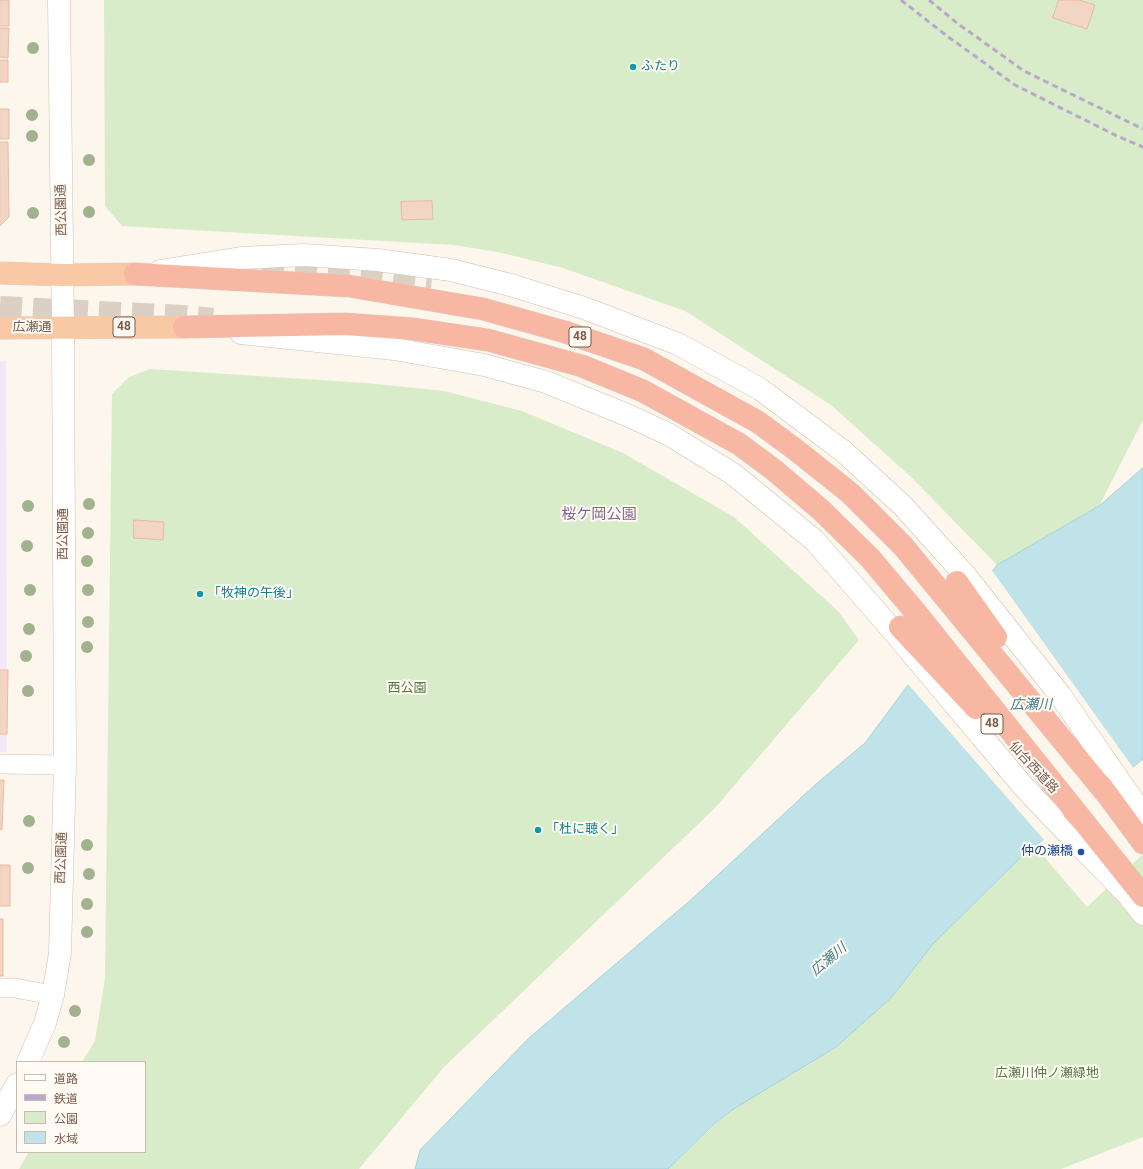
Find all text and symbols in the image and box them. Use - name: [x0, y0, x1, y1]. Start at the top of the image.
- place label: ふたり: [641, 59, 680, 75]
- marker: ふたり: [628, 62, 638, 72]
- street label: 西公園通: [54, 184, 70, 236]
- road number: 48: [113, 317, 135, 337]
- street label: 広瀬通: [13, 320, 51, 336]
- road number: 48: [569, 327, 591, 347]
- district label: 桜ケ岡公園: [562, 506, 636, 524]
- street label: 西公園通: [56, 508, 72, 560]
- place label: 「牧神の午後」: [208, 586, 299, 602]
- marker: 「牧神の午後」: [195, 589, 205, 599]
- park label: 西公園: [388, 681, 426, 697]
- water label: 広瀬川: [1010, 697, 1052, 713]
- road number: 48: [981, 714, 1003, 734]
- street label: 仙台西道路: [1005, 739, 1061, 797]
- place label: 「杜に聴く」: [546, 822, 624, 838]
- marker: 「杜に聴く」: [533, 825, 543, 835]
- street label: 西公園通: [53, 832, 71, 884]
- place label: 仲の瀬橋: [1021, 844, 1073, 860]
- marker: 仲の瀬橋: [1076, 847, 1086, 857]
- water label: 広瀬川: [808, 940, 850, 980]
- legend: [16, 1061, 146, 1153]
- park label: 広瀬川仲ノ瀬緑地: [995, 1066, 1099, 1082]
- text: 道路: [54, 1072, 78, 1086]
- text: 鉄道: [54, 1092, 78, 1106]
- text: 公園: [54, 1112, 78, 1126]
- text: 水域: [54, 1132, 78, 1146]

